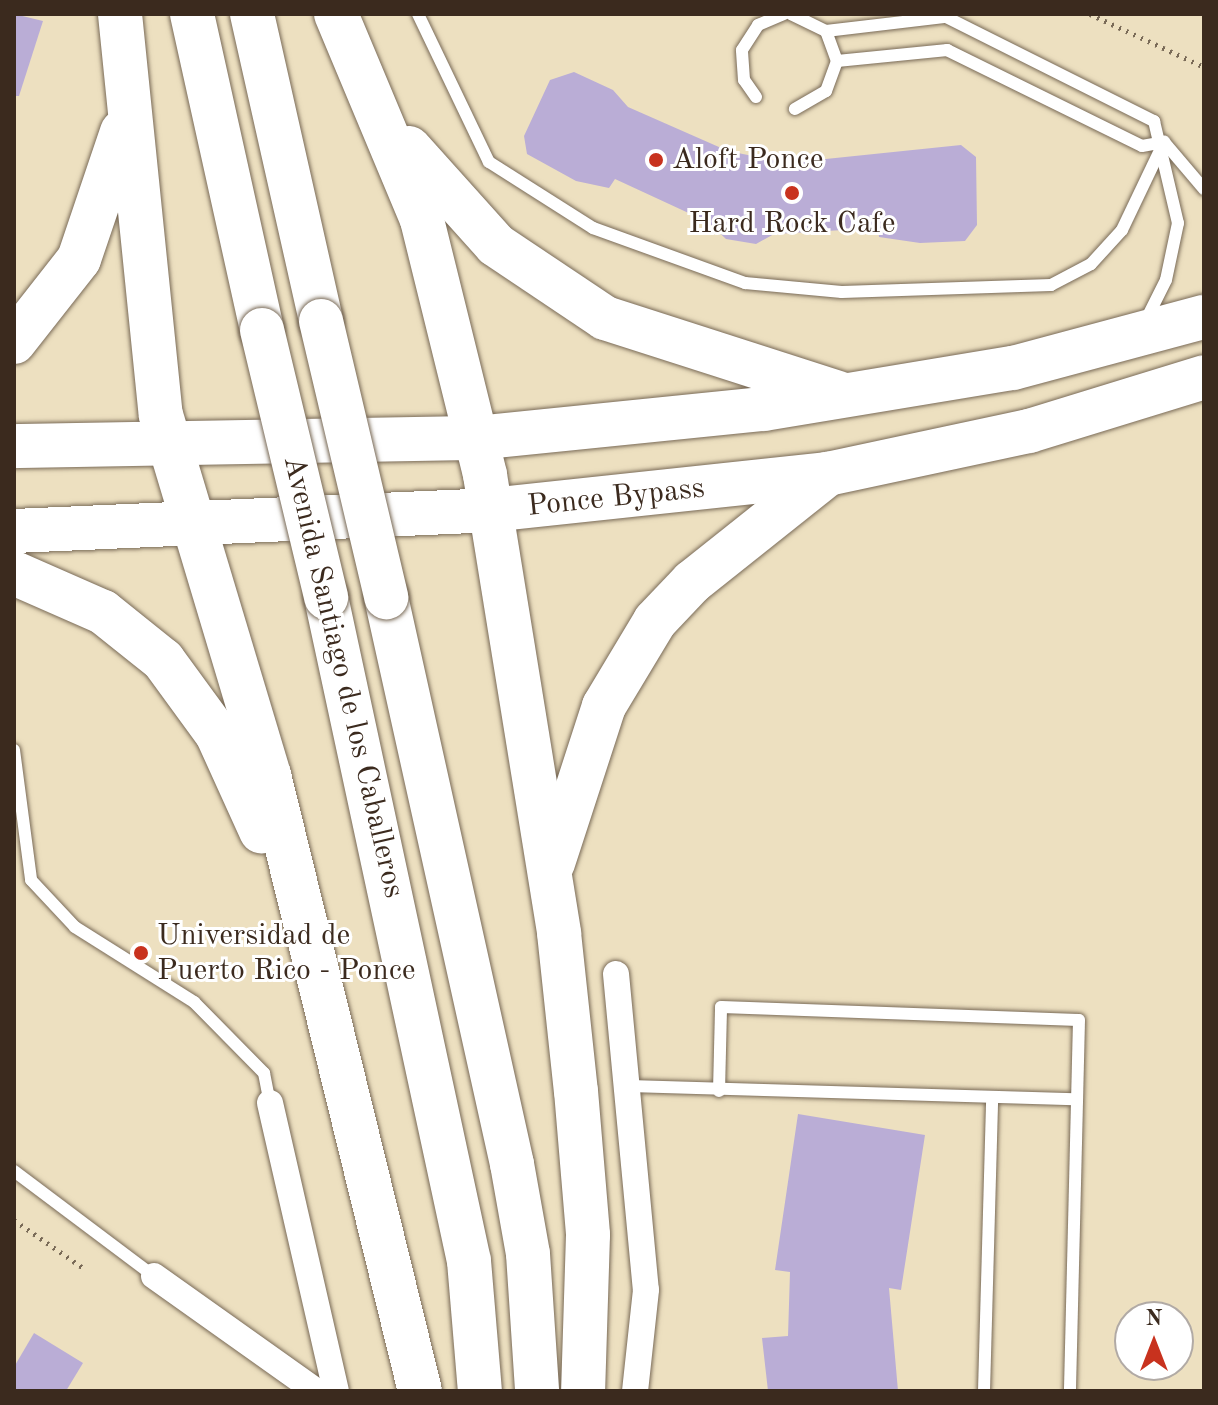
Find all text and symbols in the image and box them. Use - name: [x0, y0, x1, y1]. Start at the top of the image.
- place label: Aloft Ponce: [672, 142, 823, 178]
- marker: Aloft Ponce: [647, 151, 665, 169]
- marker: Hard Rock Cafe: [783, 184, 801, 202]
- place label: Hard Rock Cafe: [689, 206, 895, 242]
- street label: Avenida Santiago de los Caballeros: [275, 452, 411, 902]
- street label: Ponce Bypass: [526, 471, 706, 525]
- place label: Universidad de Puerto Rico - Ponce: [157, 918, 416, 988]
- marker: Universidad de Puerto Rico - Ponce: [132, 944, 150, 962]
- north arrow: [1114, 1301, 1194, 1381]
- text: N: [1146, 1308, 1162, 1330]

